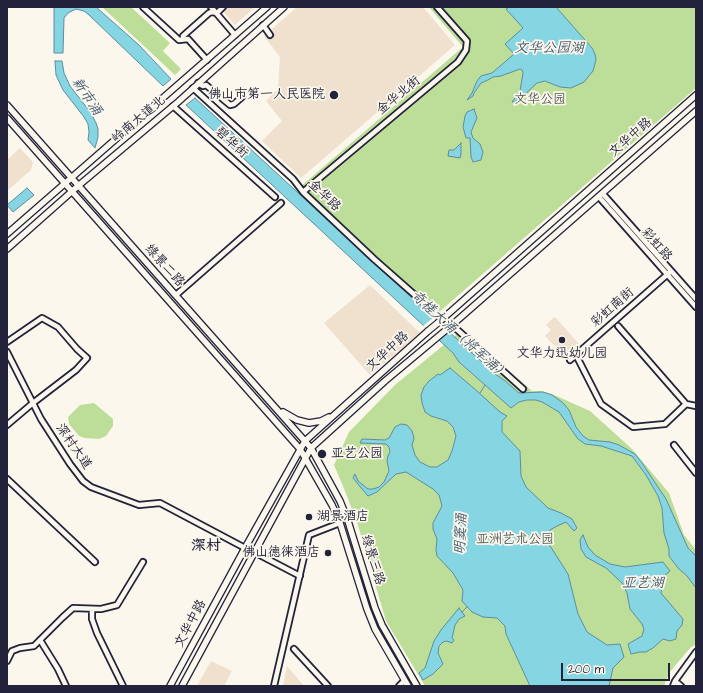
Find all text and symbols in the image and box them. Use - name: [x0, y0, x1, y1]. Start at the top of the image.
- water label: 文华公园湖: [514, 41, 584, 57]
- street label: 金华北街: [374, 73, 424, 119]
- water label: 新市涌: [67, 75, 105, 119]
- place label: 佛山市第一人民医院: [208, 87, 325, 103]
- marker: 佛山市第一人民医院: [328, 89, 340, 101]
- park label: 文华公园: [514, 92, 566, 108]
- street label: 岭南大道北: [109, 93, 169, 147]
- street label: 文华中路: [606, 115, 656, 161]
- street label: 碧华街: [211, 124, 251, 162]
- street label: 金华路: [305, 177, 343, 215]
- street label: 彩虹路: [637, 225, 675, 265]
- street label: 绿景二路: [141, 241, 187, 291]
- street label: 彩虹南街: [588, 285, 638, 331]
- water label: 奇槎大涌（将军涌）: [407, 288, 511, 384]
- street label: 文华中路: [363, 329, 413, 375]
- marker: 文华力迅幼儿园: [557, 335, 567, 345]
- place label: 文华力迅幼儿园: [517, 346, 607, 362]
- street label: 深村大道: [52, 421, 94, 473]
- place label: 亚艺公园: [331, 446, 383, 462]
- marker: 亚艺公园: [316, 448, 328, 460]
- place label: 湖景酒店: [317, 509, 369, 525]
- marker: 湖景酒店: [304, 512, 314, 522]
- water label: 明窦涌: [453, 513, 471, 555]
- park label: 亚洲艺术公园: [476, 532, 554, 548]
- street label: 绿景三路: [357, 533, 387, 587]
- district label: 深村: [191, 538, 221, 556]
- place label: 佛山德徕酒店: [242, 545, 320, 561]
- marker: 佛山德徕酒店: [323, 548, 333, 558]
- water label: 亚艺湖: [622, 576, 664, 592]
- street label: 文华中路: [172, 597, 210, 651]
- scale bar: [563, 655, 672, 681]
- text: 200 m: [568, 661, 604, 678]

